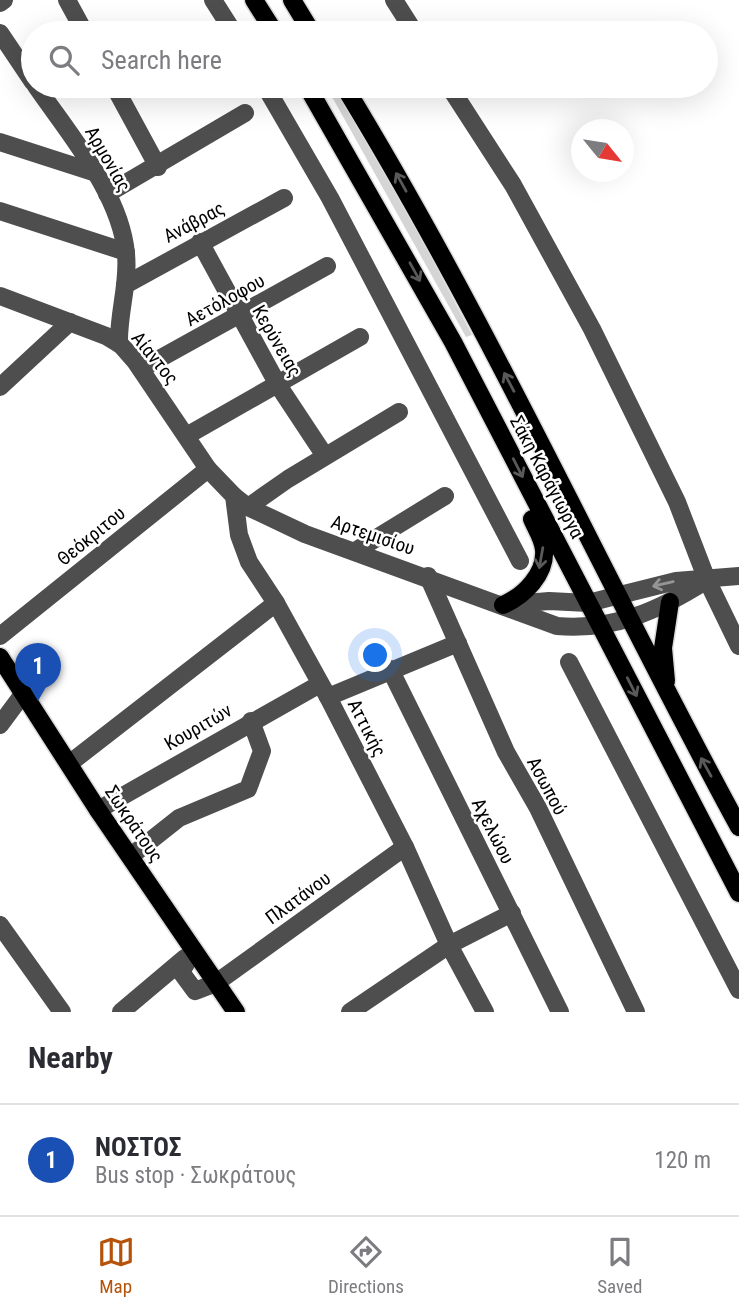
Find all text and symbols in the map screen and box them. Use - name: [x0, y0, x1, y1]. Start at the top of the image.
- search box: [21, 21, 718, 98]
- icon: search: [45, 41, 83, 79]
- text: Search here: [101, 45, 222, 75]
- north arrow: [571, 119, 634, 182]
- street label: Αρμονίας: [80, 122, 136, 196]
- one-way arrow: [394, 172, 407, 193]
- street label: Ανάβρας: [160, 196, 228, 248]
- one-way arrow: [409, 261, 422, 282]
- street label: Αετόλοφου: [181, 269, 269, 331]
- street label: Κερύνειας: [247, 301, 307, 381]
- street label: Αίαντoς: [127, 327, 183, 389]
- one-way arrow: [502, 372, 516, 393]
- street label: Σάκη Καράγιωργα: [505, 412, 589, 543]
- one-way arrow: [511, 457, 525, 478]
- street label: Θεόκριτου: [52, 502, 130, 570]
- street label: Αρτεμισίου: [328, 510, 418, 560]
- one-way arrow: [534, 547, 547, 569]
- one-way arrow: [652, 578, 675, 591]
- your location: [358, 638, 392, 672]
- pin: 1: [15, 643, 61, 701]
- one-way arrow: [626, 676, 640, 697]
- street label: Αττικής: [343, 695, 391, 761]
- street label: Κουριτών: [160, 699, 236, 755]
- street label: Ασωπού: [522, 753, 572, 819]
- one-way arrow: [699, 757, 712, 778]
- street label: Σωκράτους: [100, 781, 168, 867]
- street label: Αχελώου: [467, 794, 519, 868]
- street label: Πλατάνου: [261, 867, 335, 929]
- text: Nearby: [28, 1040, 113, 1075]
- text: ΝΟΣΤΟΣ: [95, 1132, 182, 1162]
- text: 1: [45, 1147, 57, 1174]
- text: 120 m: [654, 1147, 711, 1174]
- text: Bus stop · Σωκράτους: [95, 1162, 296, 1189]
- tab: Map: [97, 1233, 135, 1298]
- tab: Directions: [328, 1233, 404, 1298]
- tab: Saved: [597, 1233, 642, 1298]

